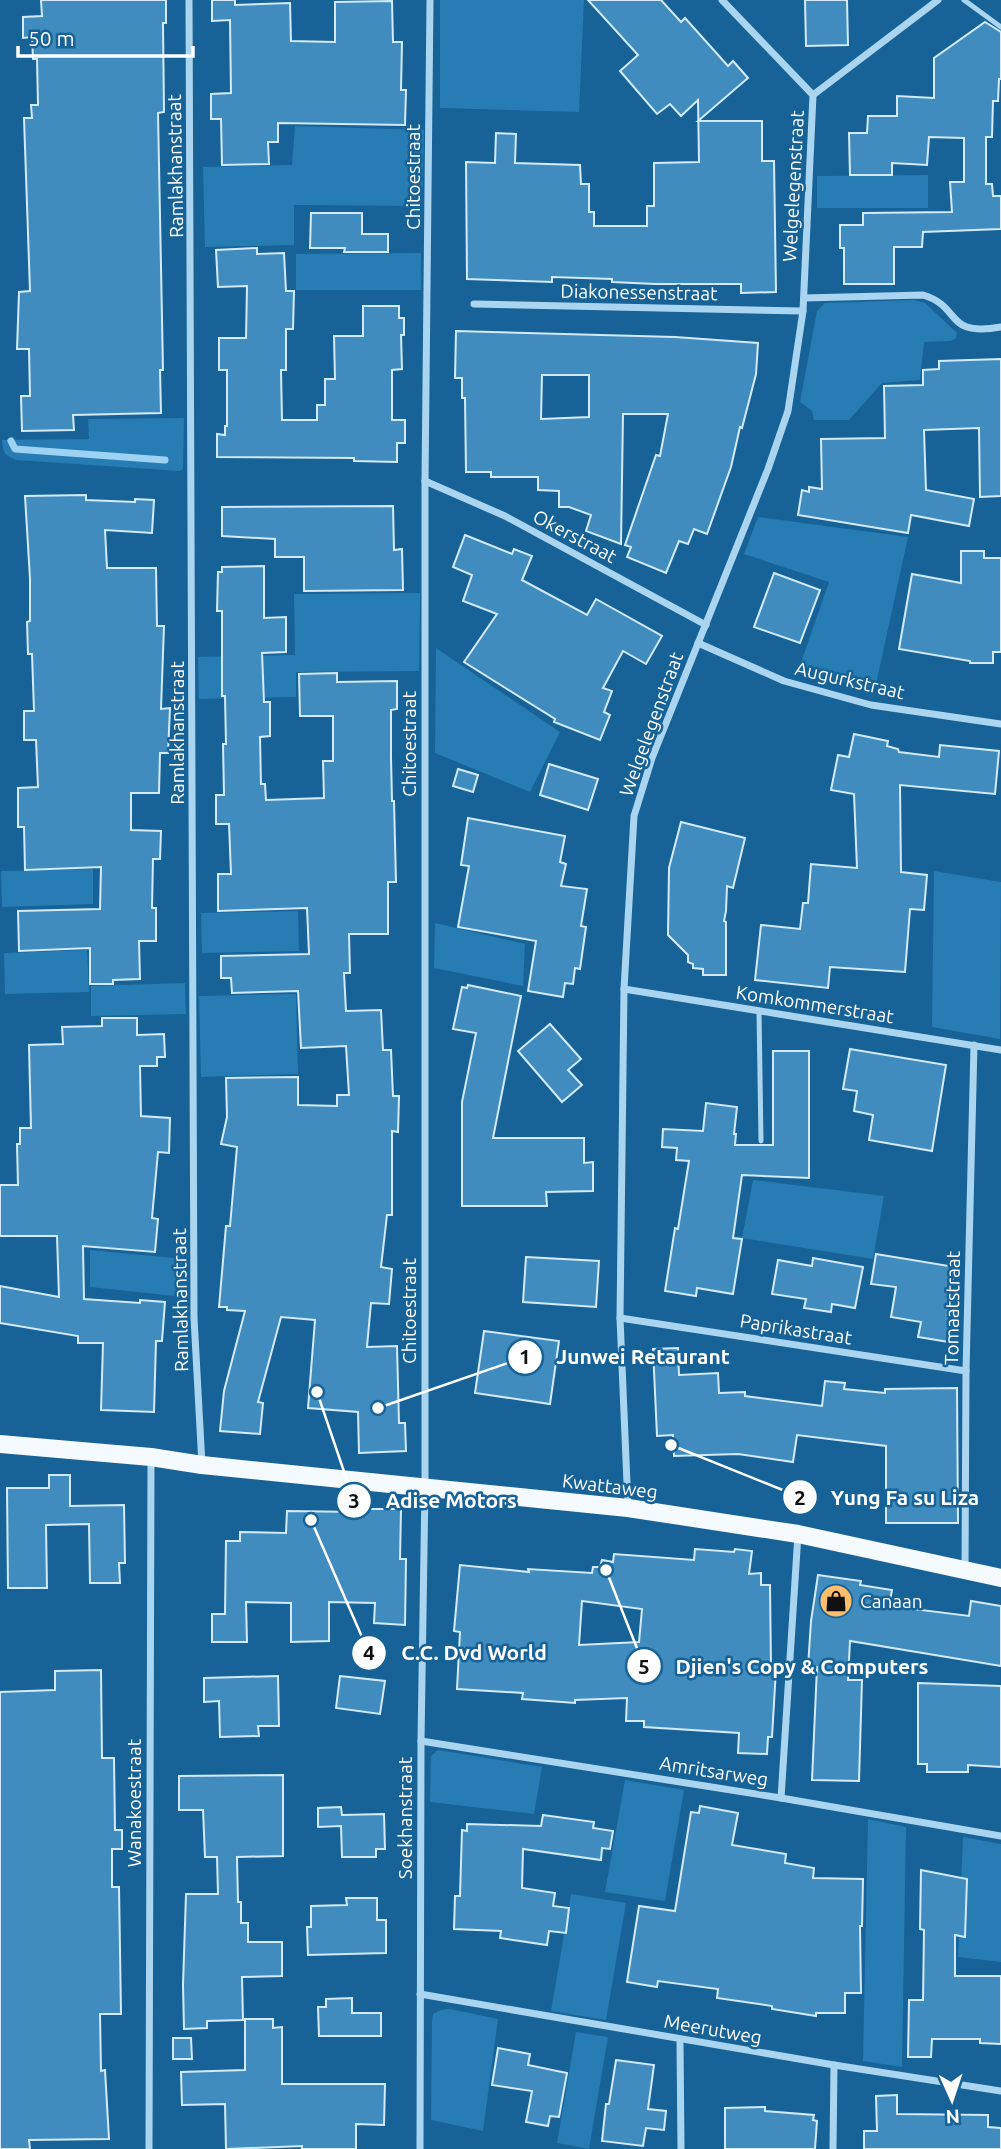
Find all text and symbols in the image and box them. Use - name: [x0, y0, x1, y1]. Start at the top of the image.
- scale bar: [18, 14, 192, 58]
- text: 50 m: [28, 26, 75, 50]
- street label: Ramlakhanstraat: [163, 93, 187, 238]
- street label: Welgelegenstraat: [778, 109, 808, 262]
- street label: Chitoestraat: [402, 123, 424, 230]
- street label: Diakonessenstraat: [560, 280, 718, 304]
- street label: Okerstraat: [529, 505, 621, 567]
- street label: Welgelegenstraat: [615, 648, 687, 799]
- street label: Augurkstraat: [793, 657, 907, 703]
- street label: Ramlakhanstraat: [166, 661, 188, 805]
- street label: Chitoestraat: [398, 690, 420, 797]
- street label: Komkommerstraat: [734, 981, 896, 1027]
- street label: Ramlakhanstraat: [168, 1227, 192, 1372]
- street label: Tomaatstraat: [940, 1250, 964, 1365]
- street label: Chitoestraat: [398, 1257, 420, 1364]
- street label: Paprikastraat: [738, 1309, 854, 1349]
- callout: Junwei Retaurant: [508, 1336, 744, 1378]
- text: 1: [519, 1344, 531, 1368]
- text: Junwei Retaurant: [556, 1344, 730, 1368]
- street label: Kwattaweg: [561, 1469, 659, 1503]
- callout: Yung Fa su Liza: [782, 1476, 994, 1518]
- callout: Adise Motors: [336, 1480, 531, 1522]
- text: 2: [794, 1485, 806, 1509]
- text: Yung Fa su Liza: [831, 1485, 979, 1509]
- text: 3: [348, 1488, 360, 1512]
- text: Adise Motors: [385, 1488, 517, 1512]
- shop icon: Canaan: [817, 1582, 855, 1620]
- place label: Canaan: [860, 1590, 923, 1612]
- callout: C.C. Dvd World: [352, 1632, 560, 1674]
- text: 4: [363, 1640, 375, 1664]
- text: C.C. Dvd World: [401, 1640, 547, 1664]
- callout: Djien's Copy & Computers: [627, 1645, 943, 1687]
- text: 5: [638, 1654, 650, 1678]
- text: Djien's Copy & Computers: [675, 1654, 929, 1678]
- street label: Wanakoestraat: [123, 1738, 145, 1867]
- street label: Amritsarweg: [658, 1752, 770, 1790]
- street label: Soekhanstraat: [394, 1756, 416, 1879]
- street label: Meerutweg: [662, 2010, 764, 2048]
- north arrow: [917, 2065, 987, 2135]
- text: N: [945, 2106, 961, 2128]

